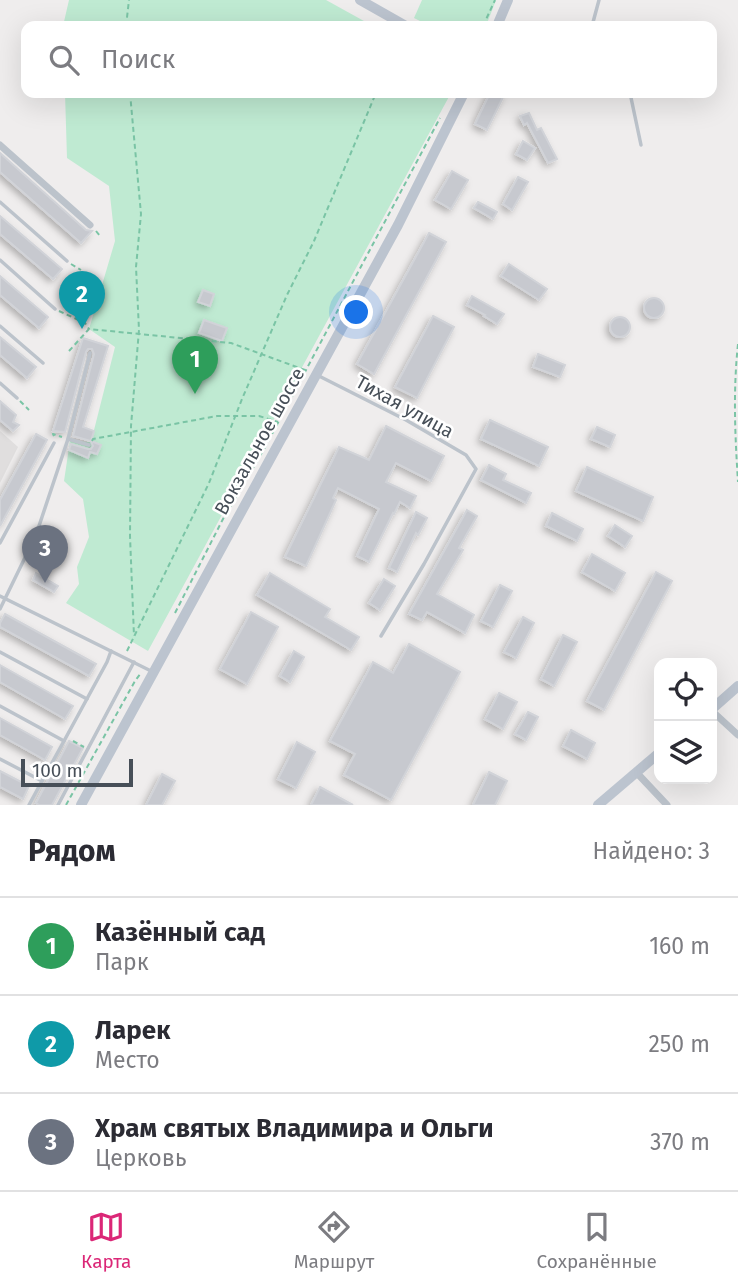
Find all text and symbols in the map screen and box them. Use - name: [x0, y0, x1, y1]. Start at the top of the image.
- search box: [21, 21, 717, 98]
- icon: search: [45, 41, 83, 79]
- text: Поиск: [101, 44, 175, 75]
- pin: 2: [59, 271, 105, 329]
- your location: [339, 295, 373, 329]
- pin: 1: [172, 336, 218, 394]
- street label: Вокзальное шоссе: [209, 364, 309, 519]
- street label: Тихая улица: [352, 370, 458, 443]
- pin: 3: [22, 525, 68, 583]
- map controls: [654, 658, 717, 784]
- button: locate: [654, 658, 717, 721]
- button: layers: [654, 721, 717, 784]
- scale bar: [21, 756, 133, 788]
- text: 100 m: [32, 759, 83, 782]
- text: Рядом: [28, 833, 116, 869]
- text: Найдено: 3: [593, 837, 710, 865]
- text: Казённый сад: [95, 917, 265, 948]
- text: 1: [46, 932, 56, 960]
- text: 160 m: [649, 932, 710, 960]
- text: Парк: [95, 948, 149, 976]
- text: Ларек: [95, 1015, 170, 1046]
- text: 2: [45, 1030, 57, 1058]
- text: 250 m: [648, 1030, 710, 1058]
- text: Место: [95, 1046, 160, 1074]
- text: Храм святых Владимира и Ольги: [95, 1113, 494, 1144]
- text: 3: [45, 1128, 57, 1156]
- text: 370 m: [650, 1128, 710, 1156]
- text: Церковь: [95, 1144, 187, 1172]
- tab: Карта: [81, 1208, 131, 1273]
- tab: Маршрут: [294, 1208, 374, 1273]
- tab: Сохранённые: [537, 1208, 657, 1273]

